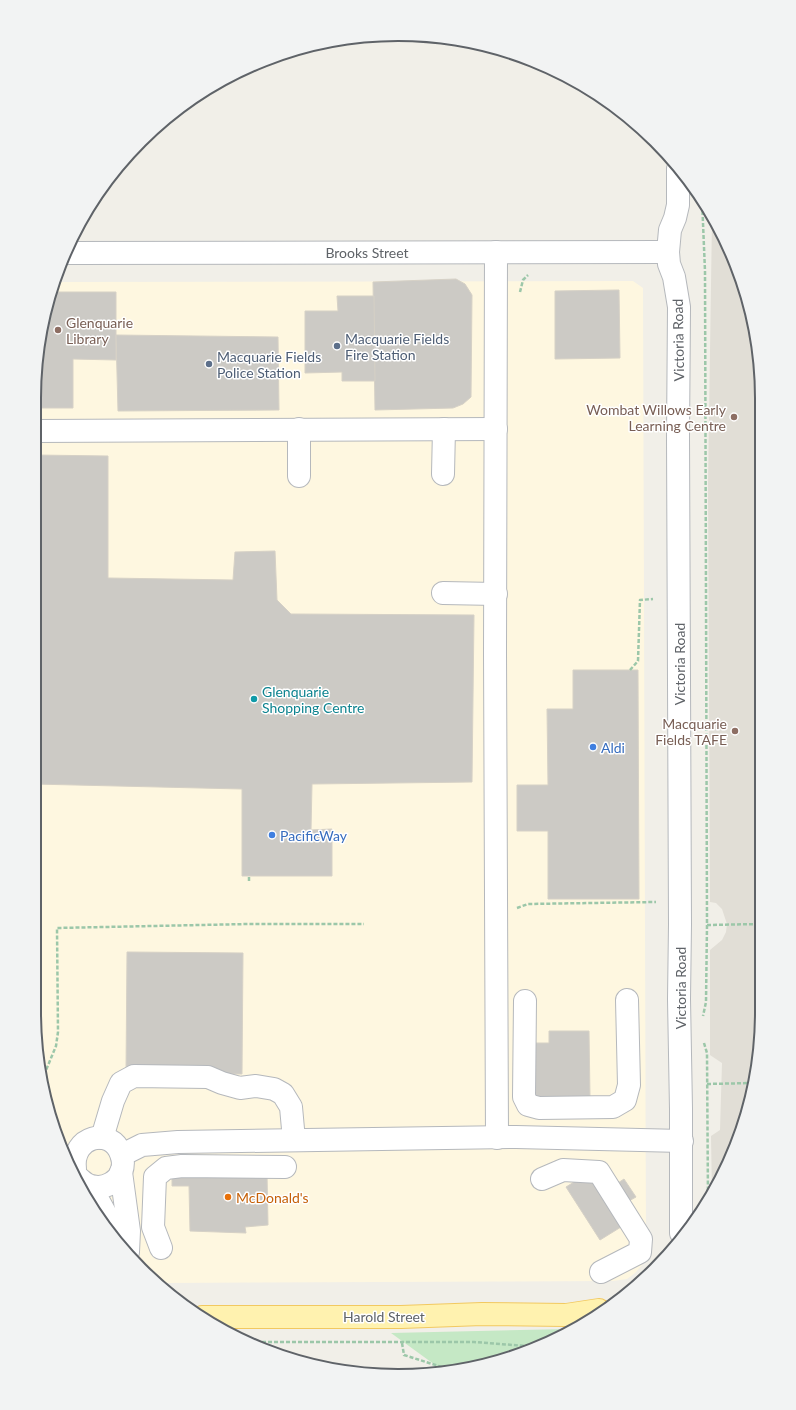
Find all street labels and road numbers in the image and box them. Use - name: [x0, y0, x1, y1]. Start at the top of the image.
- street label: Brooks Street: [325, 244, 409, 261]
- street label: Victoria Road: [669, 299, 687, 381]
- street label: Victoria Road: [671, 623, 688, 705]
- street label: Victoria Road: [672, 947, 689, 1029]
- street label: Harold Street: [343, 1308, 425, 1325]

